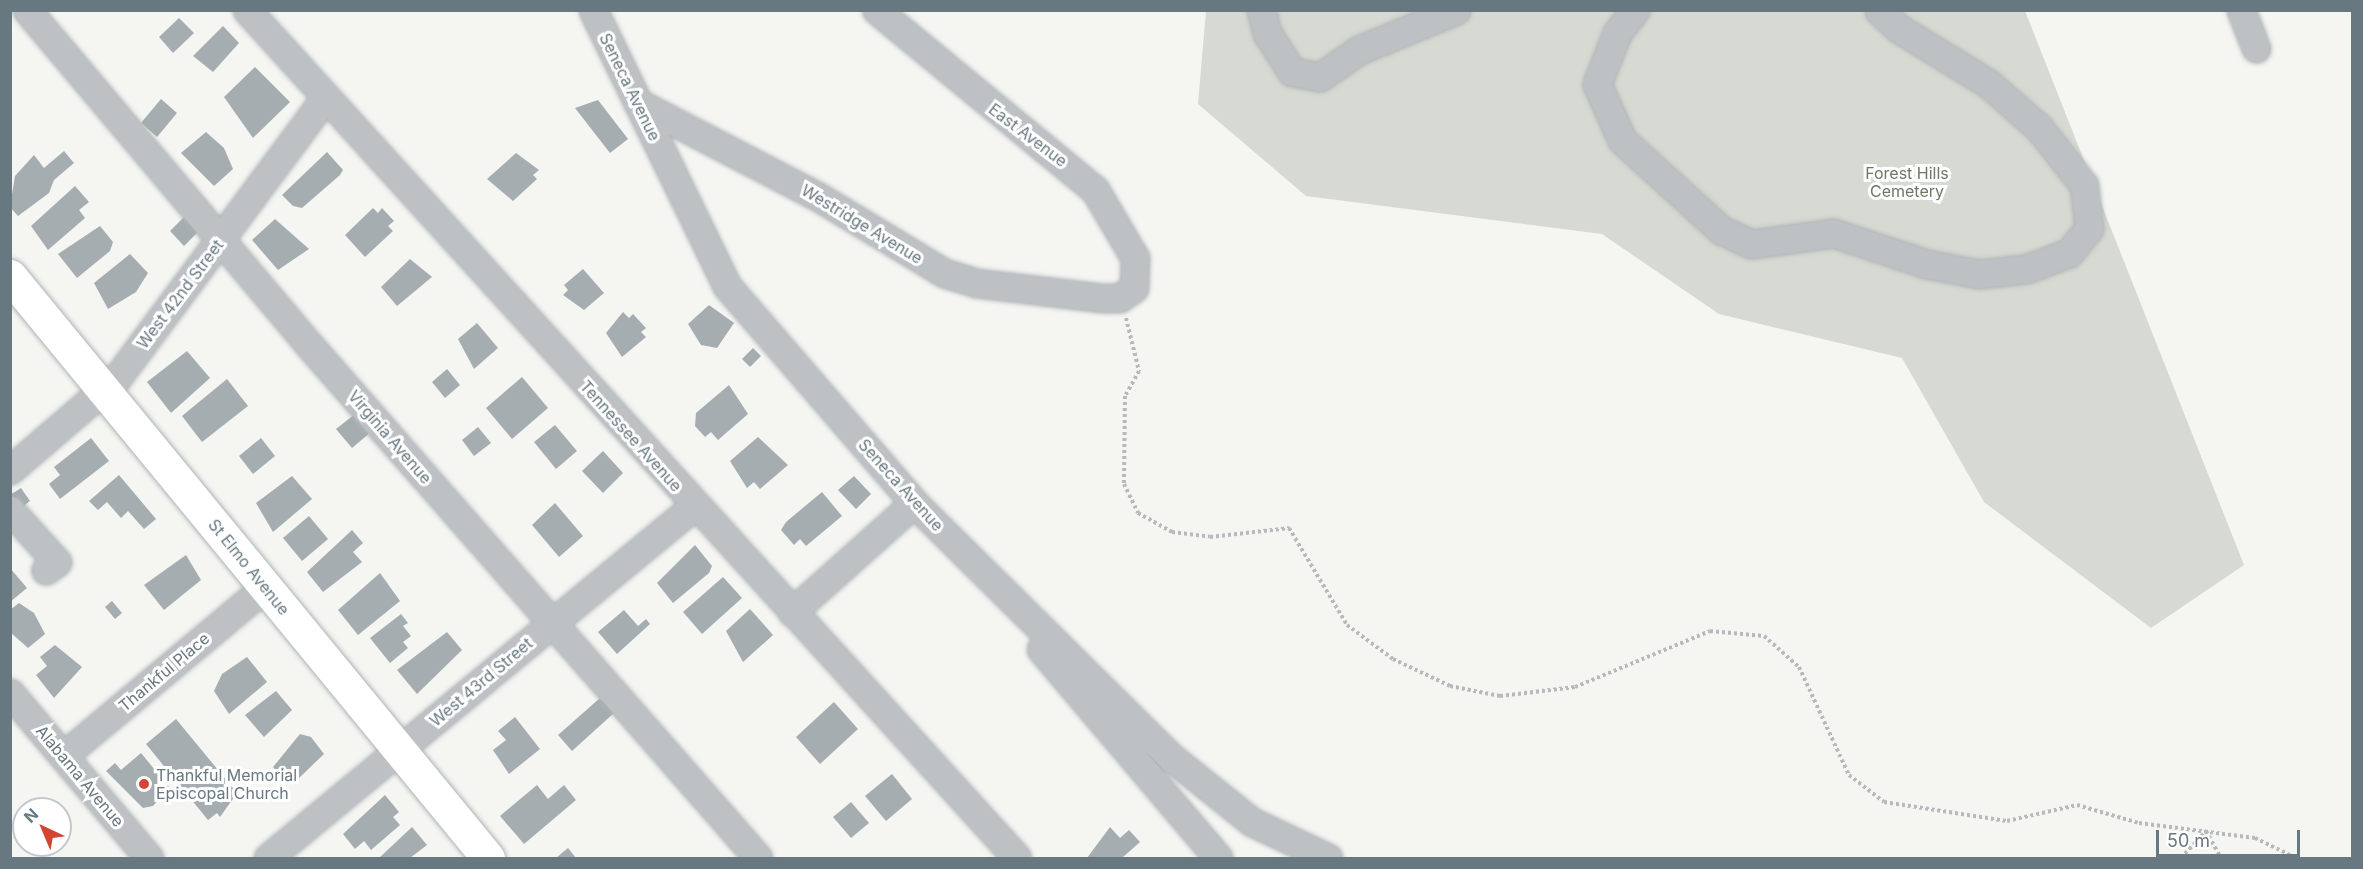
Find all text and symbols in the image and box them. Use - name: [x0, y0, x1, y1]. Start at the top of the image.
- street label: Seneca Avenue: [596, 30, 664, 144]
- street label: East Avenue: [985, 99, 1071, 171]
- park label: Forest Hills Cemetery: [1865, 163, 1949, 201]
- street label: Westridge Avenue: [798, 180, 926, 268]
- street label: West 42nd Street: [133, 236, 227, 352]
- street label: Tennessee Avenue: [576, 376, 686, 496]
- street label: Virginia Avenue: [344, 386, 436, 488]
- street label: Seneca Avenue: [855, 435, 947, 535]
- street label: St Elmo Avenue: [204, 515, 294, 619]
- street label: Thankful Place: [115, 629, 213, 715]
- street label: West 43rd Street: [426, 634, 536, 730]
- street label: Alabama Avenue: [32, 721, 128, 831]
- place label: Thankful Memorial Episcopal Church: [156, 765, 297, 803]
- marker: Thankful Memorial Episcopal Church: [137, 777, 151, 791]
- north arrow: [12, 797, 72, 857]
- text: N: [20, 804, 42, 827]
- scale bar: [2159, 818, 2303, 856]
- text: 50 m: [2167, 830, 2210, 851]

